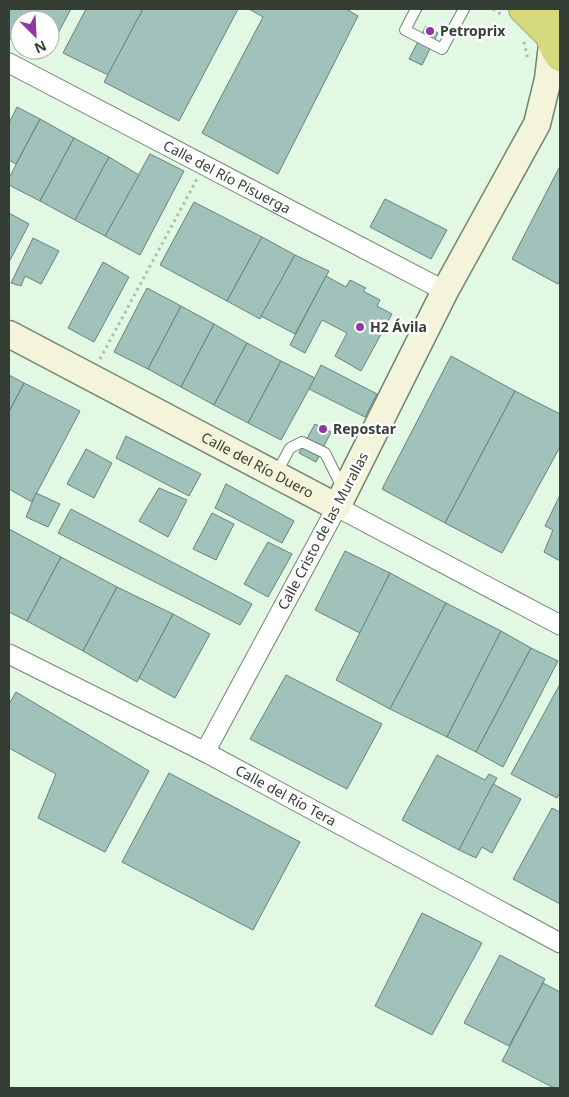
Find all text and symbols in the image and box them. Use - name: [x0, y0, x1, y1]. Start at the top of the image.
- north arrow: [10, 10, 60, 60]
- place label: Petroprix: [440, 21, 506, 40]
- marker: Petroprix: [424, 25, 436, 37]
- text: N: [31, 36, 50, 58]
- street label: Calle del Río Pisuerga: [160, 135, 294, 218]
- place label: H2 Ávila: [370, 317, 427, 336]
- marker: H2 Ávila: [354, 321, 366, 333]
- place label: Repostar: [333, 419, 397, 438]
- marker: Repostar: [317, 423, 329, 435]
- street label: Calle del Río Duero: [198, 427, 317, 502]
- street label: Calle Cristo de las Murallas: [273, 448, 372, 613]
- street label: Calle del Río Tera: [232, 760, 340, 830]

